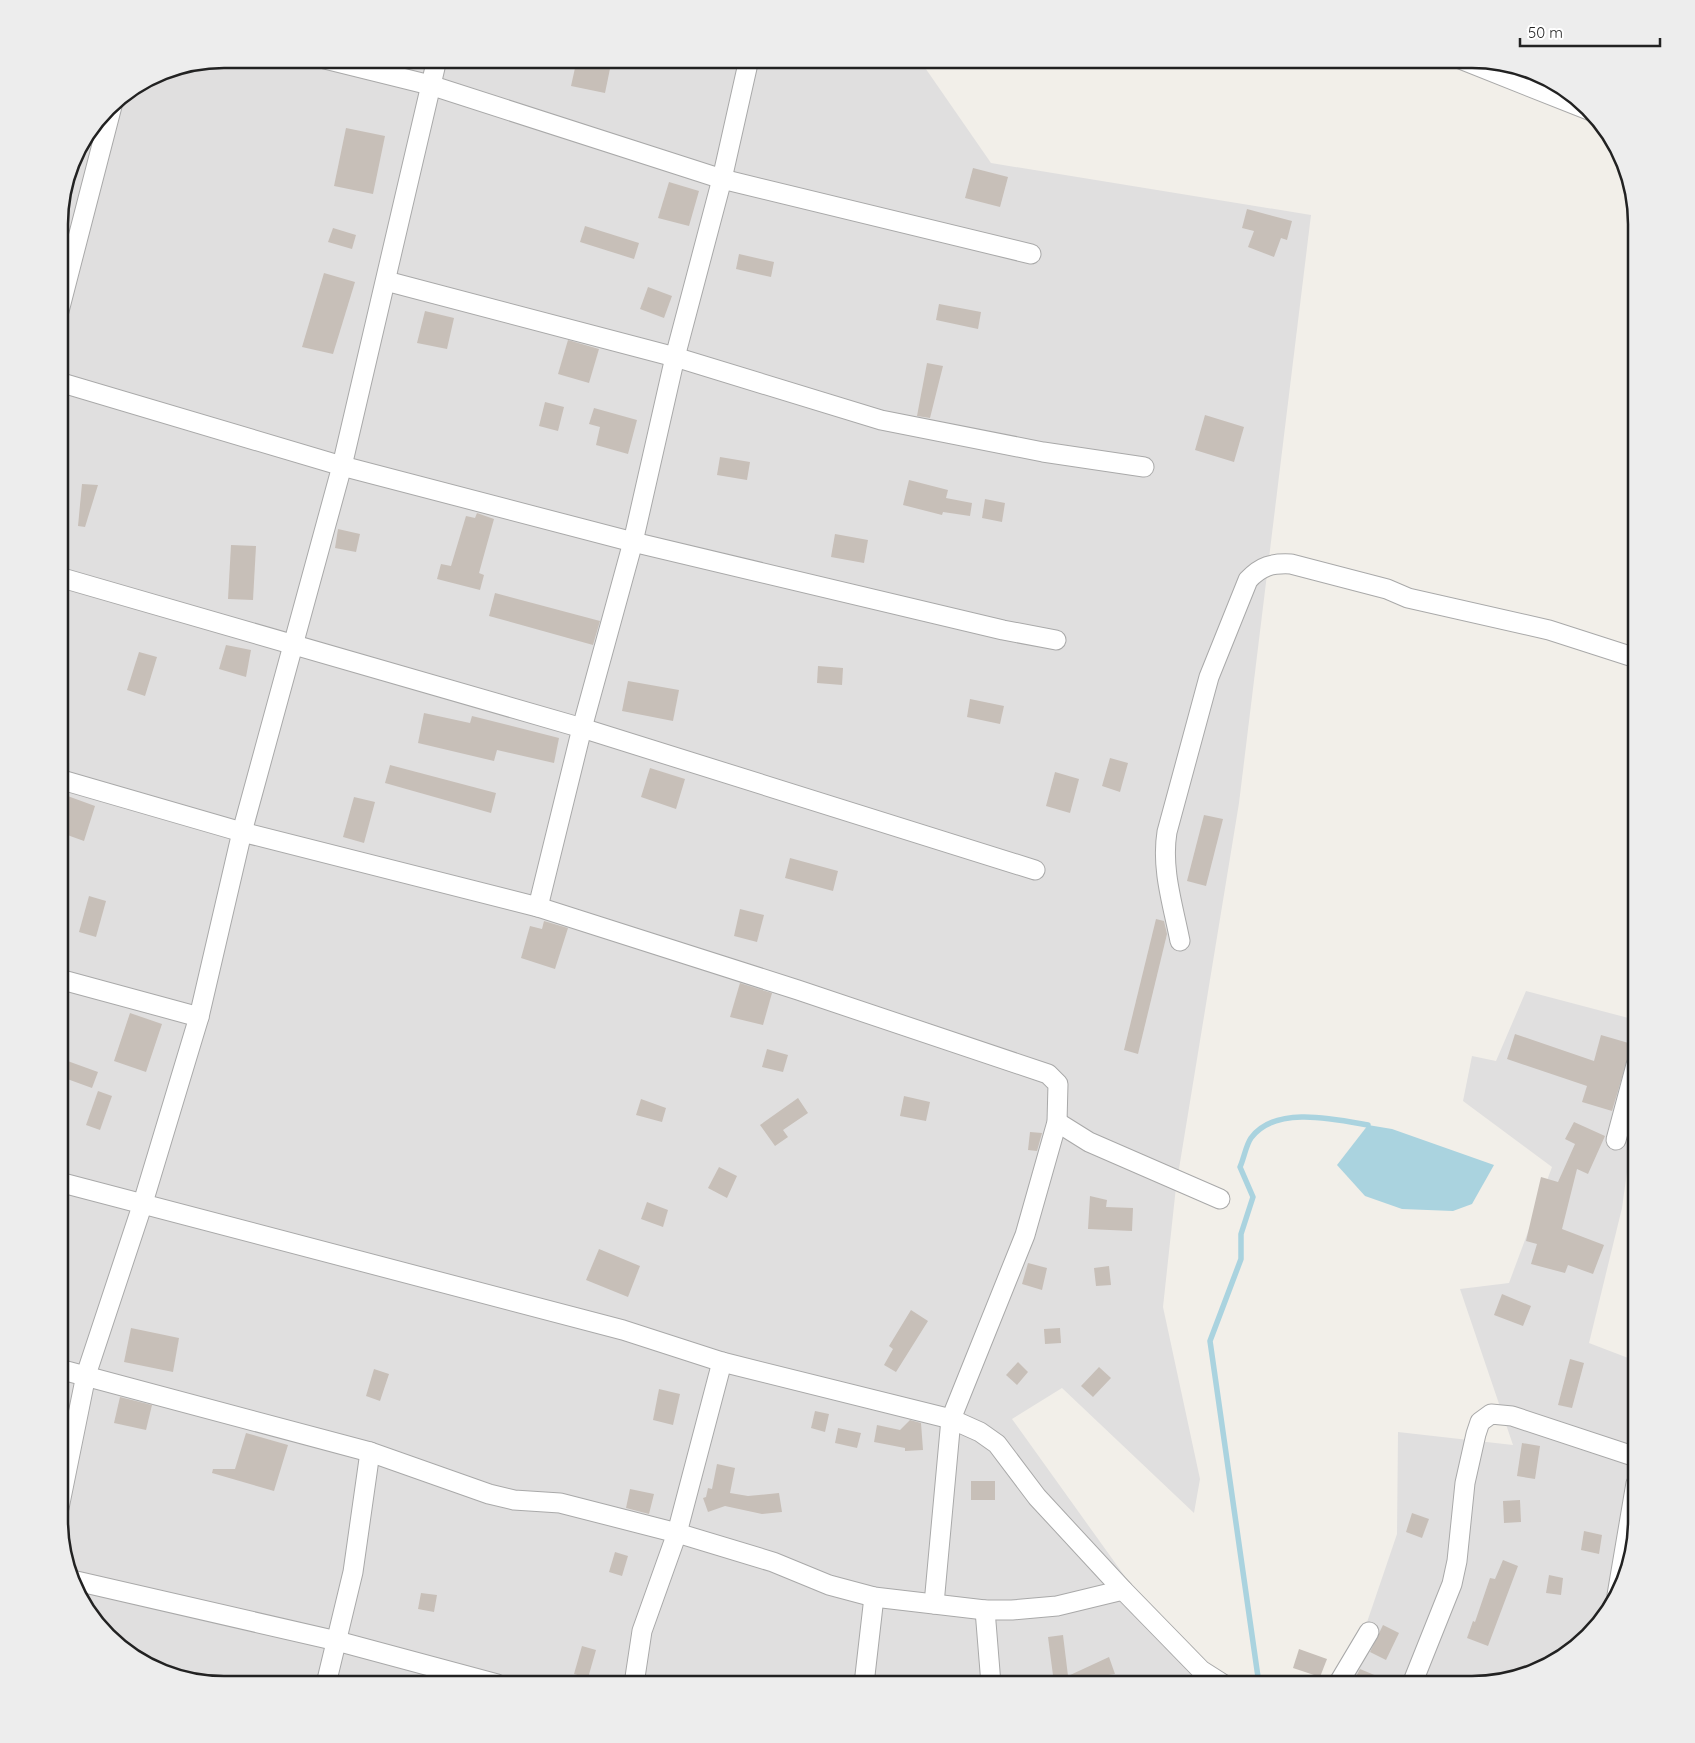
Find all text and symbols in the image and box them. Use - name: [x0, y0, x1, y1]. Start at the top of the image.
- scale bar: [1520, 15, 1660, 47]
- text: 50 m: [1528, 23, 1563, 42]

